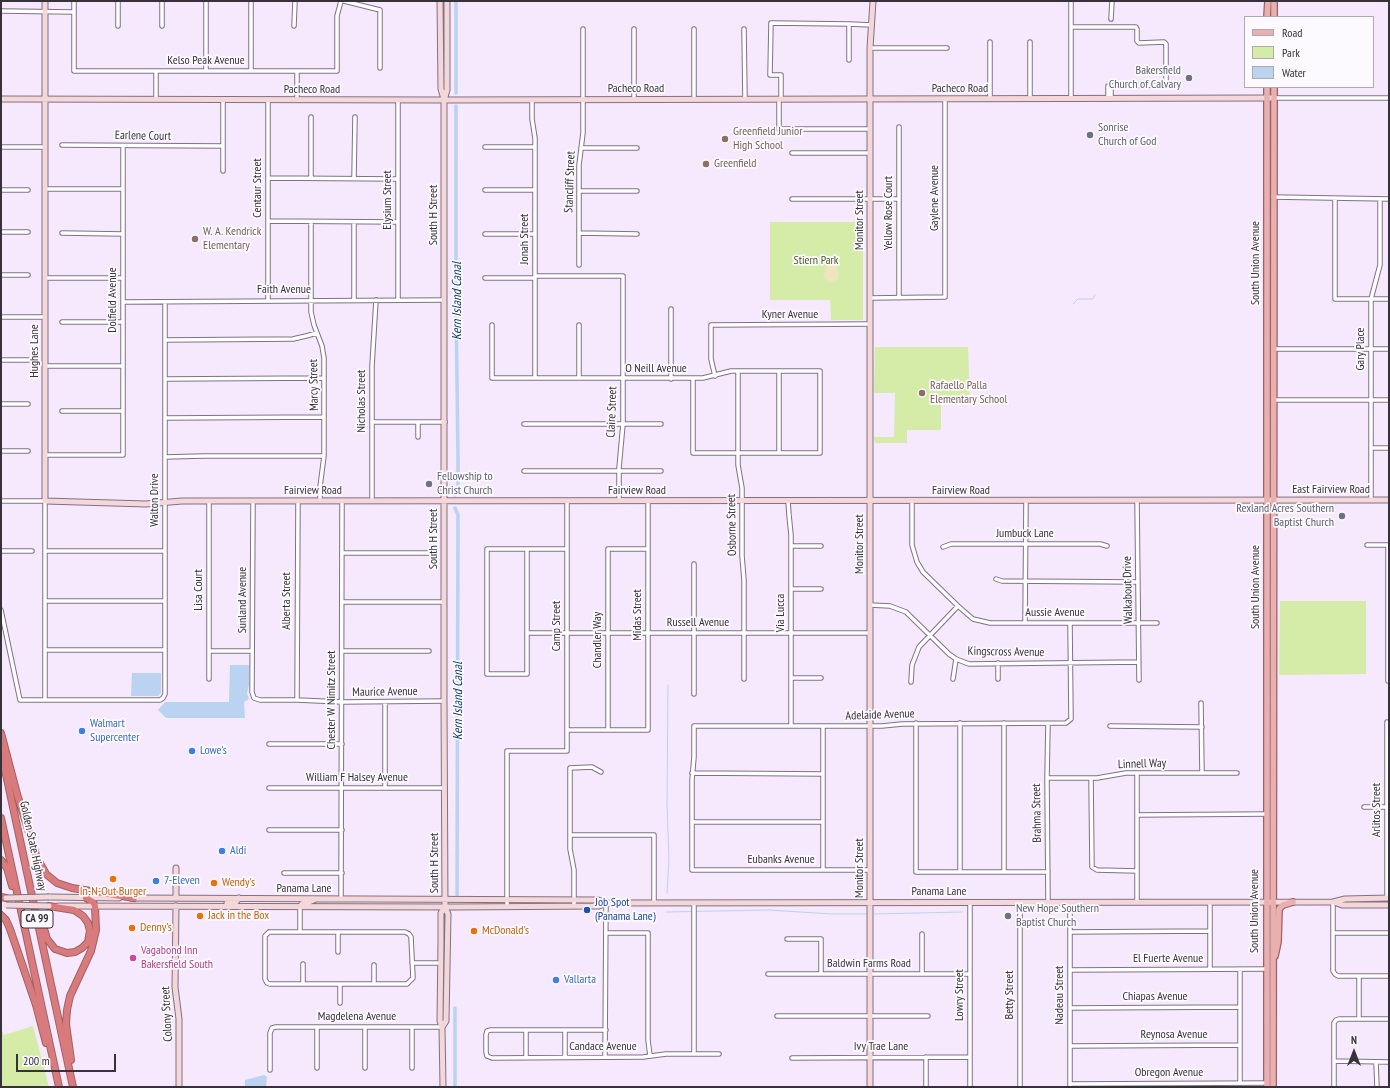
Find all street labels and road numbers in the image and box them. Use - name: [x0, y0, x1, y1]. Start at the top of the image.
- street label: Kelso Peak Avenue: [167, 54, 245, 68]
- street label: Pacheco Road: [608, 82, 664, 96]
- street label: Pacheco Road: [932, 82, 988, 96]
- street label: Pacheco Road: [284, 83, 340, 97]
- street label: Earlene Court: [115, 128, 171, 144]
- street label: Stancliff Street: [562, 151, 578, 213]
- street label: Centaur Street: [251, 158, 265, 218]
- street label: Gaylene Avenue: [928, 165, 942, 231]
- street label: Elysium Street: [381, 170, 395, 230]
- street label: Yellow Rose Court: [882, 176, 896, 250]
- street label: South H Street: [427, 185, 441, 245]
- street label: Monitor Street: [853, 190, 867, 250]
- street label: Jonah Street: [518, 214, 532, 264]
- street label: South Union Avenue: [1249, 221, 1263, 305]
- street label: Dolfield Avenue: [106, 267, 120, 333]
- street label: Faith Avenue: [257, 283, 311, 297]
- street label: Kyner Avenue: [762, 308, 818, 322]
- street label: Hughes Lane: [28, 324, 42, 378]
- street label: Gary Place: [1354, 327, 1368, 371]
- street label: Marcy Street: [306, 359, 322, 411]
- street label: O Neill Avenue: [625, 362, 687, 376]
- street label: Nicholas Street: [355, 370, 369, 432]
- street label: Claire Street: [604, 386, 620, 438]
- street label: Walton Drive: [148, 473, 162, 527]
- street label: East Fairview Road: [1292, 483, 1370, 497]
- street label: Fairview Road: [284, 484, 342, 498]
- street label: Fairview Road: [608, 484, 666, 498]
- street label: Fairview Road: [932, 484, 990, 498]
- street label: Osborne Street: [724, 494, 740, 556]
- street label: South H Street: [427, 509, 441, 569]
- street label: Monitor Street: [853, 514, 867, 574]
- street label: Jumbuck Lane: [996, 527, 1054, 541]
- street label: South Union Avenue: [1249, 545, 1263, 629]
- street label: Walkabout Drive: [1120, 556, 1136, 624]
- street label: Sunland Avenue: [236, 567, 250, 633]
- street label: Lisa Court: [192, 569, 206, 611]
- street label: Alberta Street: [280, 572, 294, 630]
- street label: Midas Street: [631, 589, 645, 641]
- street label: Via Lucca: [774, 594, 788, 632]
- street label: Camp Street: [550, 601, 564, 651]
- street label: Aussie Avenue: [1025, 606, 1085, 620]
- street label: Chandler Way: [591, 612, 605, 668]
- street label: Russell Avenue: [667, 616, 729, 630]
- street label: Kingscross Avenue: [967, 644, 1045, 660]
- street label: Chester W Nimitz Street: [325, 651, 339, 749]
- street label: Maurice Avenue: [352, 684, 418, 700]
- street label: Adelaide Avenue: [845, 707, 915, 723]
- street label: Linnell Way: [1118, 756, 1166, 772]
- street label: William F Halsey Avenue: [306, 771, 408, 785]
- street label: Brahma Street: [1029, 783, 1045, 843]
- street label: Arlitos Street: [1370, 783, 1384, 837]
- street label: Golden State Highway: [16, 800, 50, 892]
- street label: South H Street: [428, 833, 442, 893]
- street label: Monitor Street: [853, 838, 867, 898]
- street label: Eubanks Avenue: [747, 853, 815, 867]
- street label: South Union Avenue: [1248, 869, 1262, 953]
- street label: Panama Lane: [277, 882, 331, 896]
- street label: Panama Lane: [912, 885, 966, 899]
- road number: CA 99: [21, 910, 53, 928]
- street label: El Fuerte Avenue: [1133, 952, 1203, 966]
- street label: Baldwin Farms Road: [827, 957, 911, 971]
- street label: Nadeau Street: [1053, 966, 1067, 1024]
- street label: Lowry Street: [953, 969, 967, 1021]
- street label: Betty Street: [1003, 970, 1017, 1020]
- street label: Colony Street: [158, 986, 176, 1042]
- street label: Chiapas Avenue: [1122, 990, 1188, 1004]
- street label: Magdelena Avenue: [318, 1010, 396, 1024]
- street label: Reynosa Avenue: [1141, 1028, 1207, 1042]
- street label: Candace Avenue: [569, 1040, 637, 1054]
- street label: Ivy Trae Lane: [854, 1040, 908, 1054]
- street label: Obregon Avenue: [1135, 1066, 1203, 1080]

